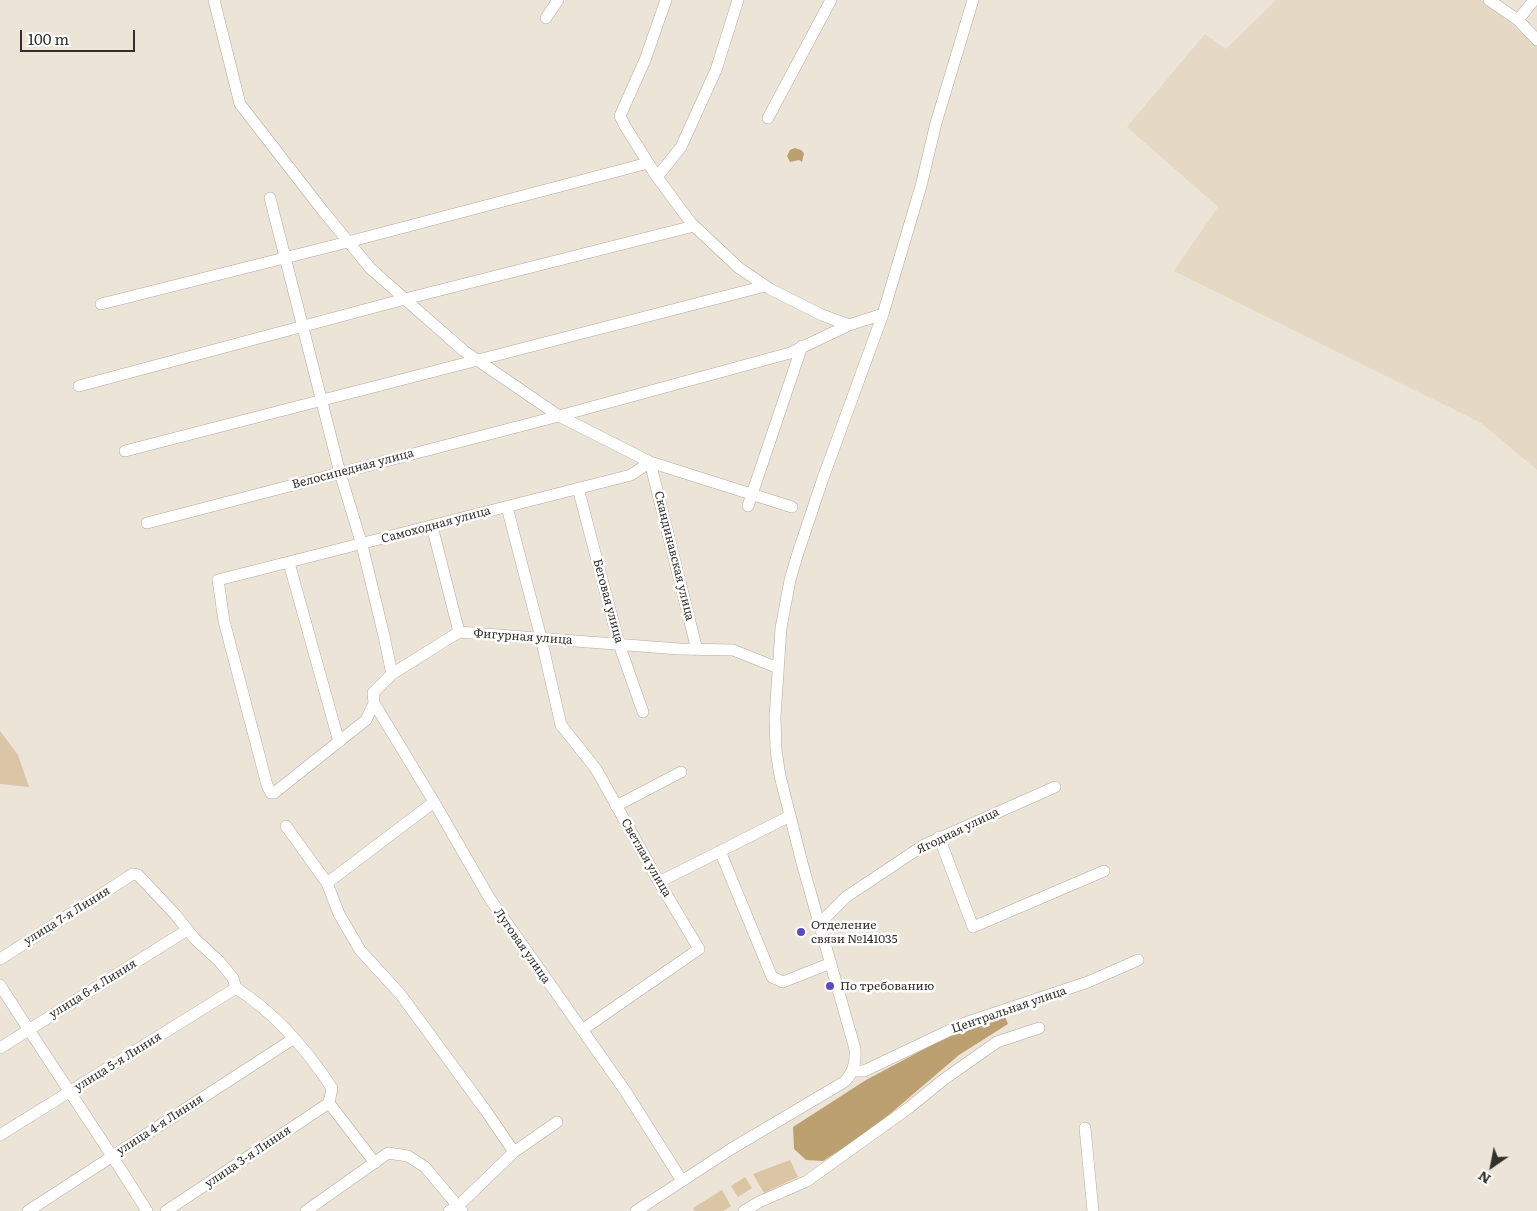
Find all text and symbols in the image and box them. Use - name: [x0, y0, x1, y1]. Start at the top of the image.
- scale bar: [22, 20, 138, 52]
- text: 100 m: [28, 27, 69, 50]
- street label: Велосипедная улица: [291, 446, 415, 492]
- street label: Скандинавская улица: [651, 490, 697, 622]
- street label: Самоходная улица: [380, 503, 492, 547]
- street label: Беговая улица: [590, 557, 626, 645]
- street label: Фигурная улица: [473, 626, 573, 648]
- street label: Ягодная улица: [915, 805, 1001, 857]
- street label: Светлая улица: [618, 816, 674, 900]
- street label: улица 7-я Линия: [21, 884, 113, 948]
- street label: Луговая улица: [491, 906, 553, 986]
- place label: Отделение связи №141035: [811, 918, 898, 946]
- marker: Отделение связи №141035: [795, 926, 807, 938]
- street label: улица 6-я Линия: [47, 956, 139, 1022]
- place label: По требованию: [840, 979, 934, 993]
- marker: По требованию: [824, 980, 836, 992]
- street label: Центральная улица: [950, 984, 1068, 1036]
- street label: улица 5-я Линия: [72, 1029, 164, 1095]
- street label: улица 4-я Линия: [114, 1092, 206, 1158]
- street label: улица 3-я Линия: [202, 1123, 294, 1191]
- north arrow: [1467, 1141, 1517, 1191]
- text: N: [1473, 1167, 1494, 1190]

